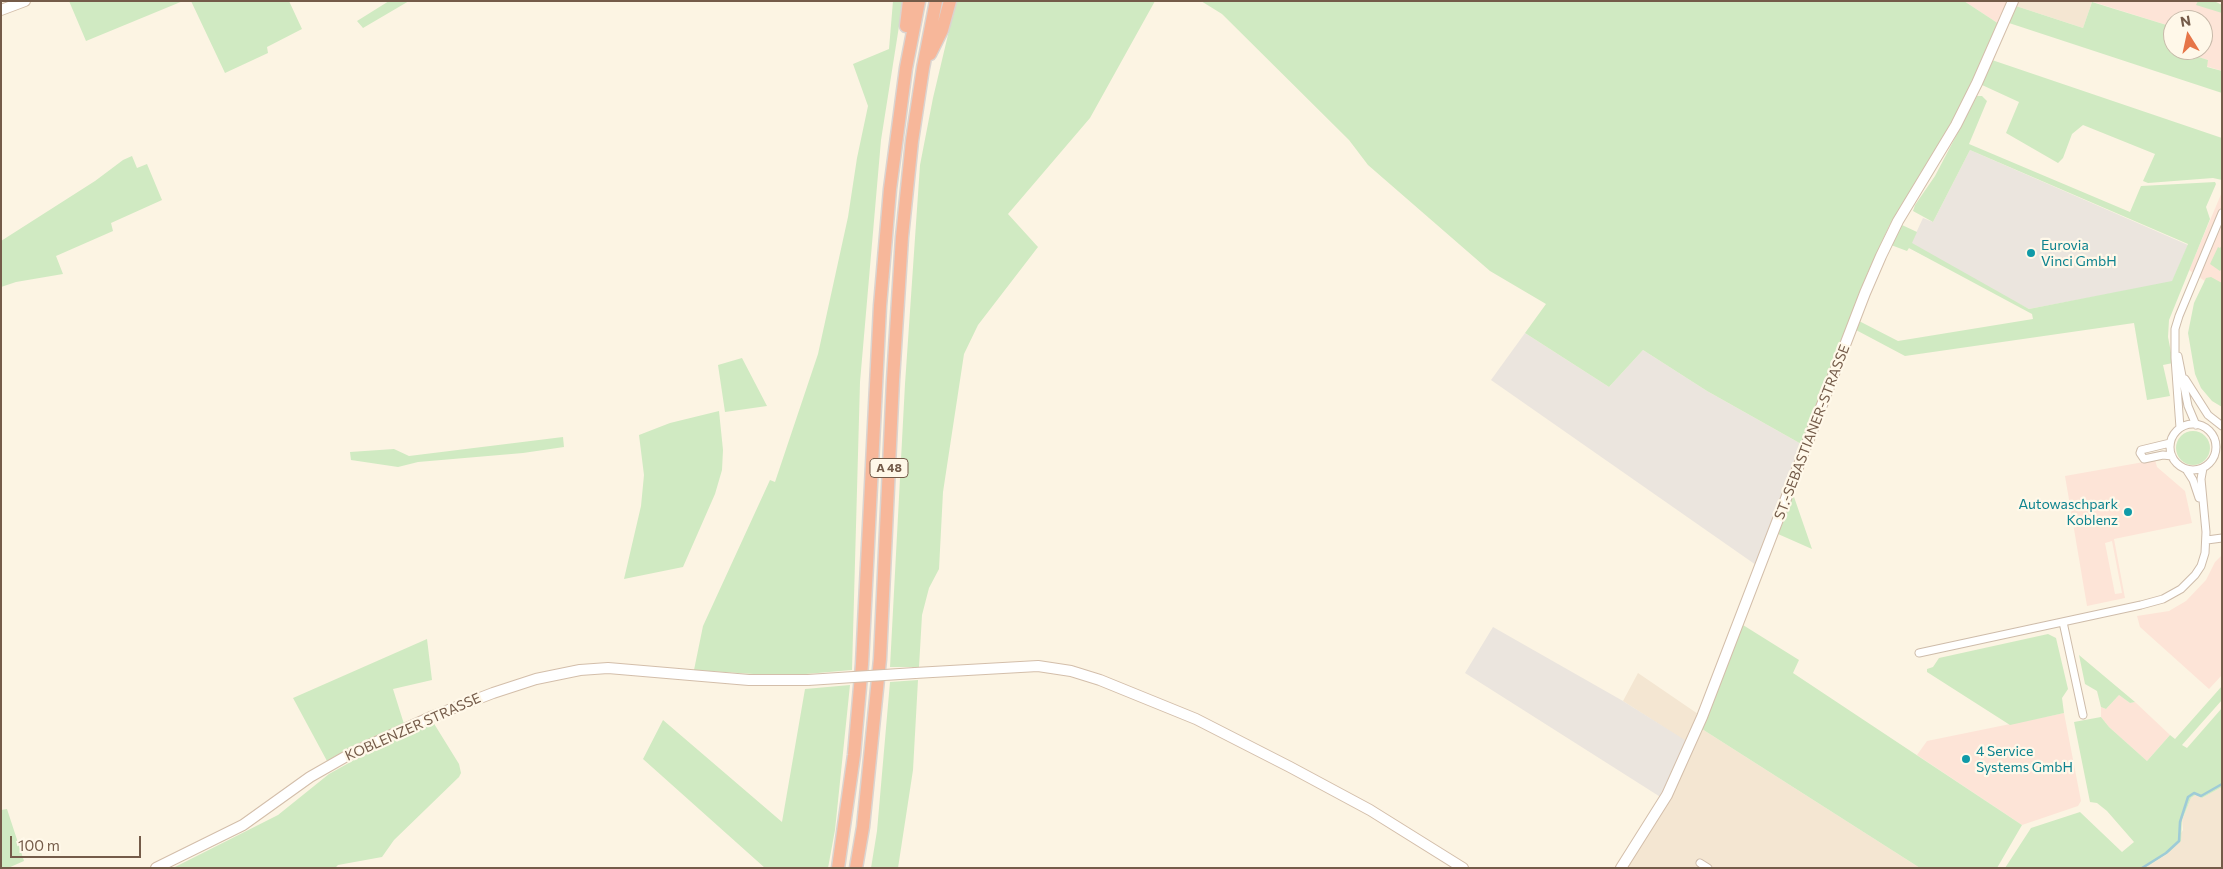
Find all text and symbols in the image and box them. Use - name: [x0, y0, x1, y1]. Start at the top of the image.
- north arrow: [2163, 10, 2213, 60]
- text: N: [2179, 11, 2192, 30]
- place label: Eurovia Vinci GmbH: [2041, 237, 2117, 270]
- marker: Eurovia Vinci GmbH: [2025, 247, 2037, 259]
- street label: ST.-SEBASTIANER-STRASSE: [1771, 342, 1853, 522]
- road number: A 48: [870, 458, 908, 478]
- place label: Autowaschpark Koblenz: [2018, 496, 2118, 528]
- marker: Autowaschpark Koblenz: [2122, 506, 2134, 518]
- street label: KOBLENZER STRASSE: [343, 689, 483, 765]
- place label: 4 Service Systems GmbH: [1976, 743, 2073, 776]
- marker: 4 Service Systems GmbH: [1960, 753, 1972, 765]
- scale bar: [12, 826, 144, 858]
- text: 100 m: [18, 836, 60, 854]

